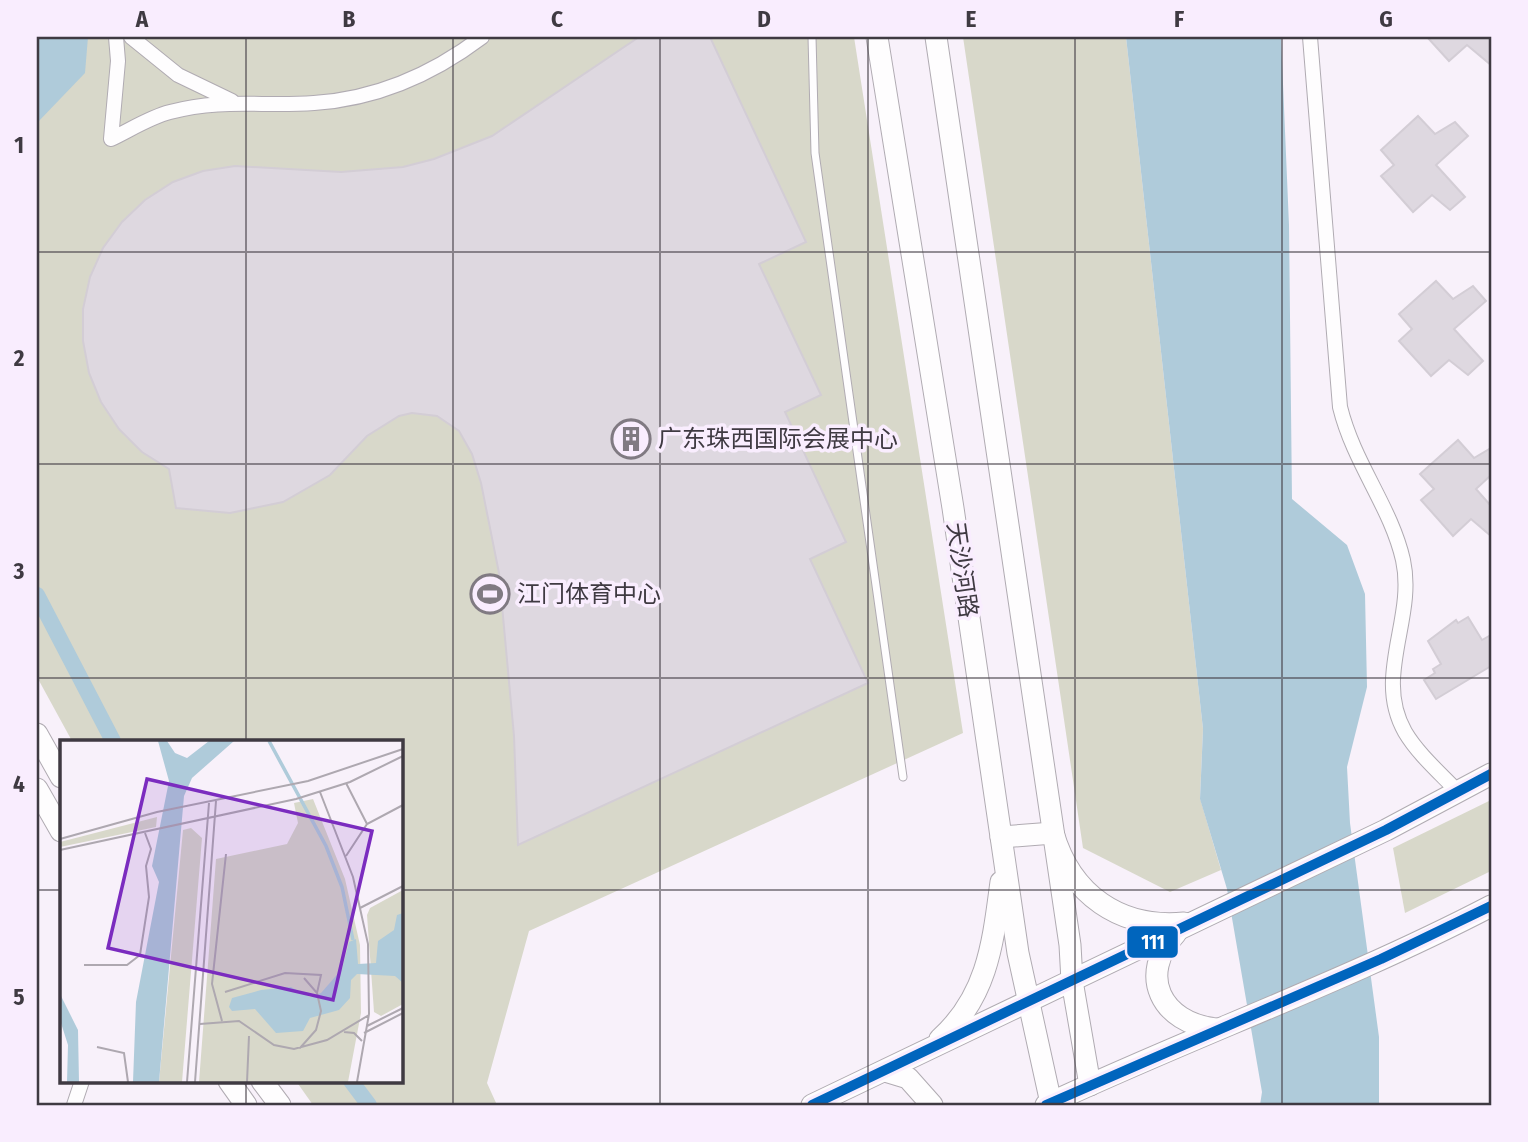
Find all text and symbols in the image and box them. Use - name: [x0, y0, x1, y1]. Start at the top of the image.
- text: A: [135, 5, 149, 33]
- text: B: [343, 5, 356, 33]
- text: C: [551, 5, 563, 33]
- text: D: [757, 5, 771, 33]
- text: E: [966, 5, 977, 33]
- text: F: [1174, 5, 1184, 33]
- text: G: [1379, 5, 1393, 33]
- text: 1: [14, 131, 24, 159]
- text: 2: [13, 344, 25, 372]
- building icon: 广东珠西国际会展中心: [610, 418, 652, 460]
- place label: 广东珠西国际会展中心: [658, 425, 898, 453]
- street label: 天沙河路: [941, 521, 983, 619]
- text: 3: [13, 557, 25, 585]
- sports icon: 江门体育中心: [469, 573, 511, 615]
- place label: 江门体育中心: [517, 580, 661, 608]
- inset map: [60, 740, 402, 1082]
- text: 4: [13, 770, 25, 798]
- line badge: 111: [1126, 925, 1179, 959]
- text: 111: [1141, 931, 1165, 954]
- text: 5: [13, 983, 25, 1011]

